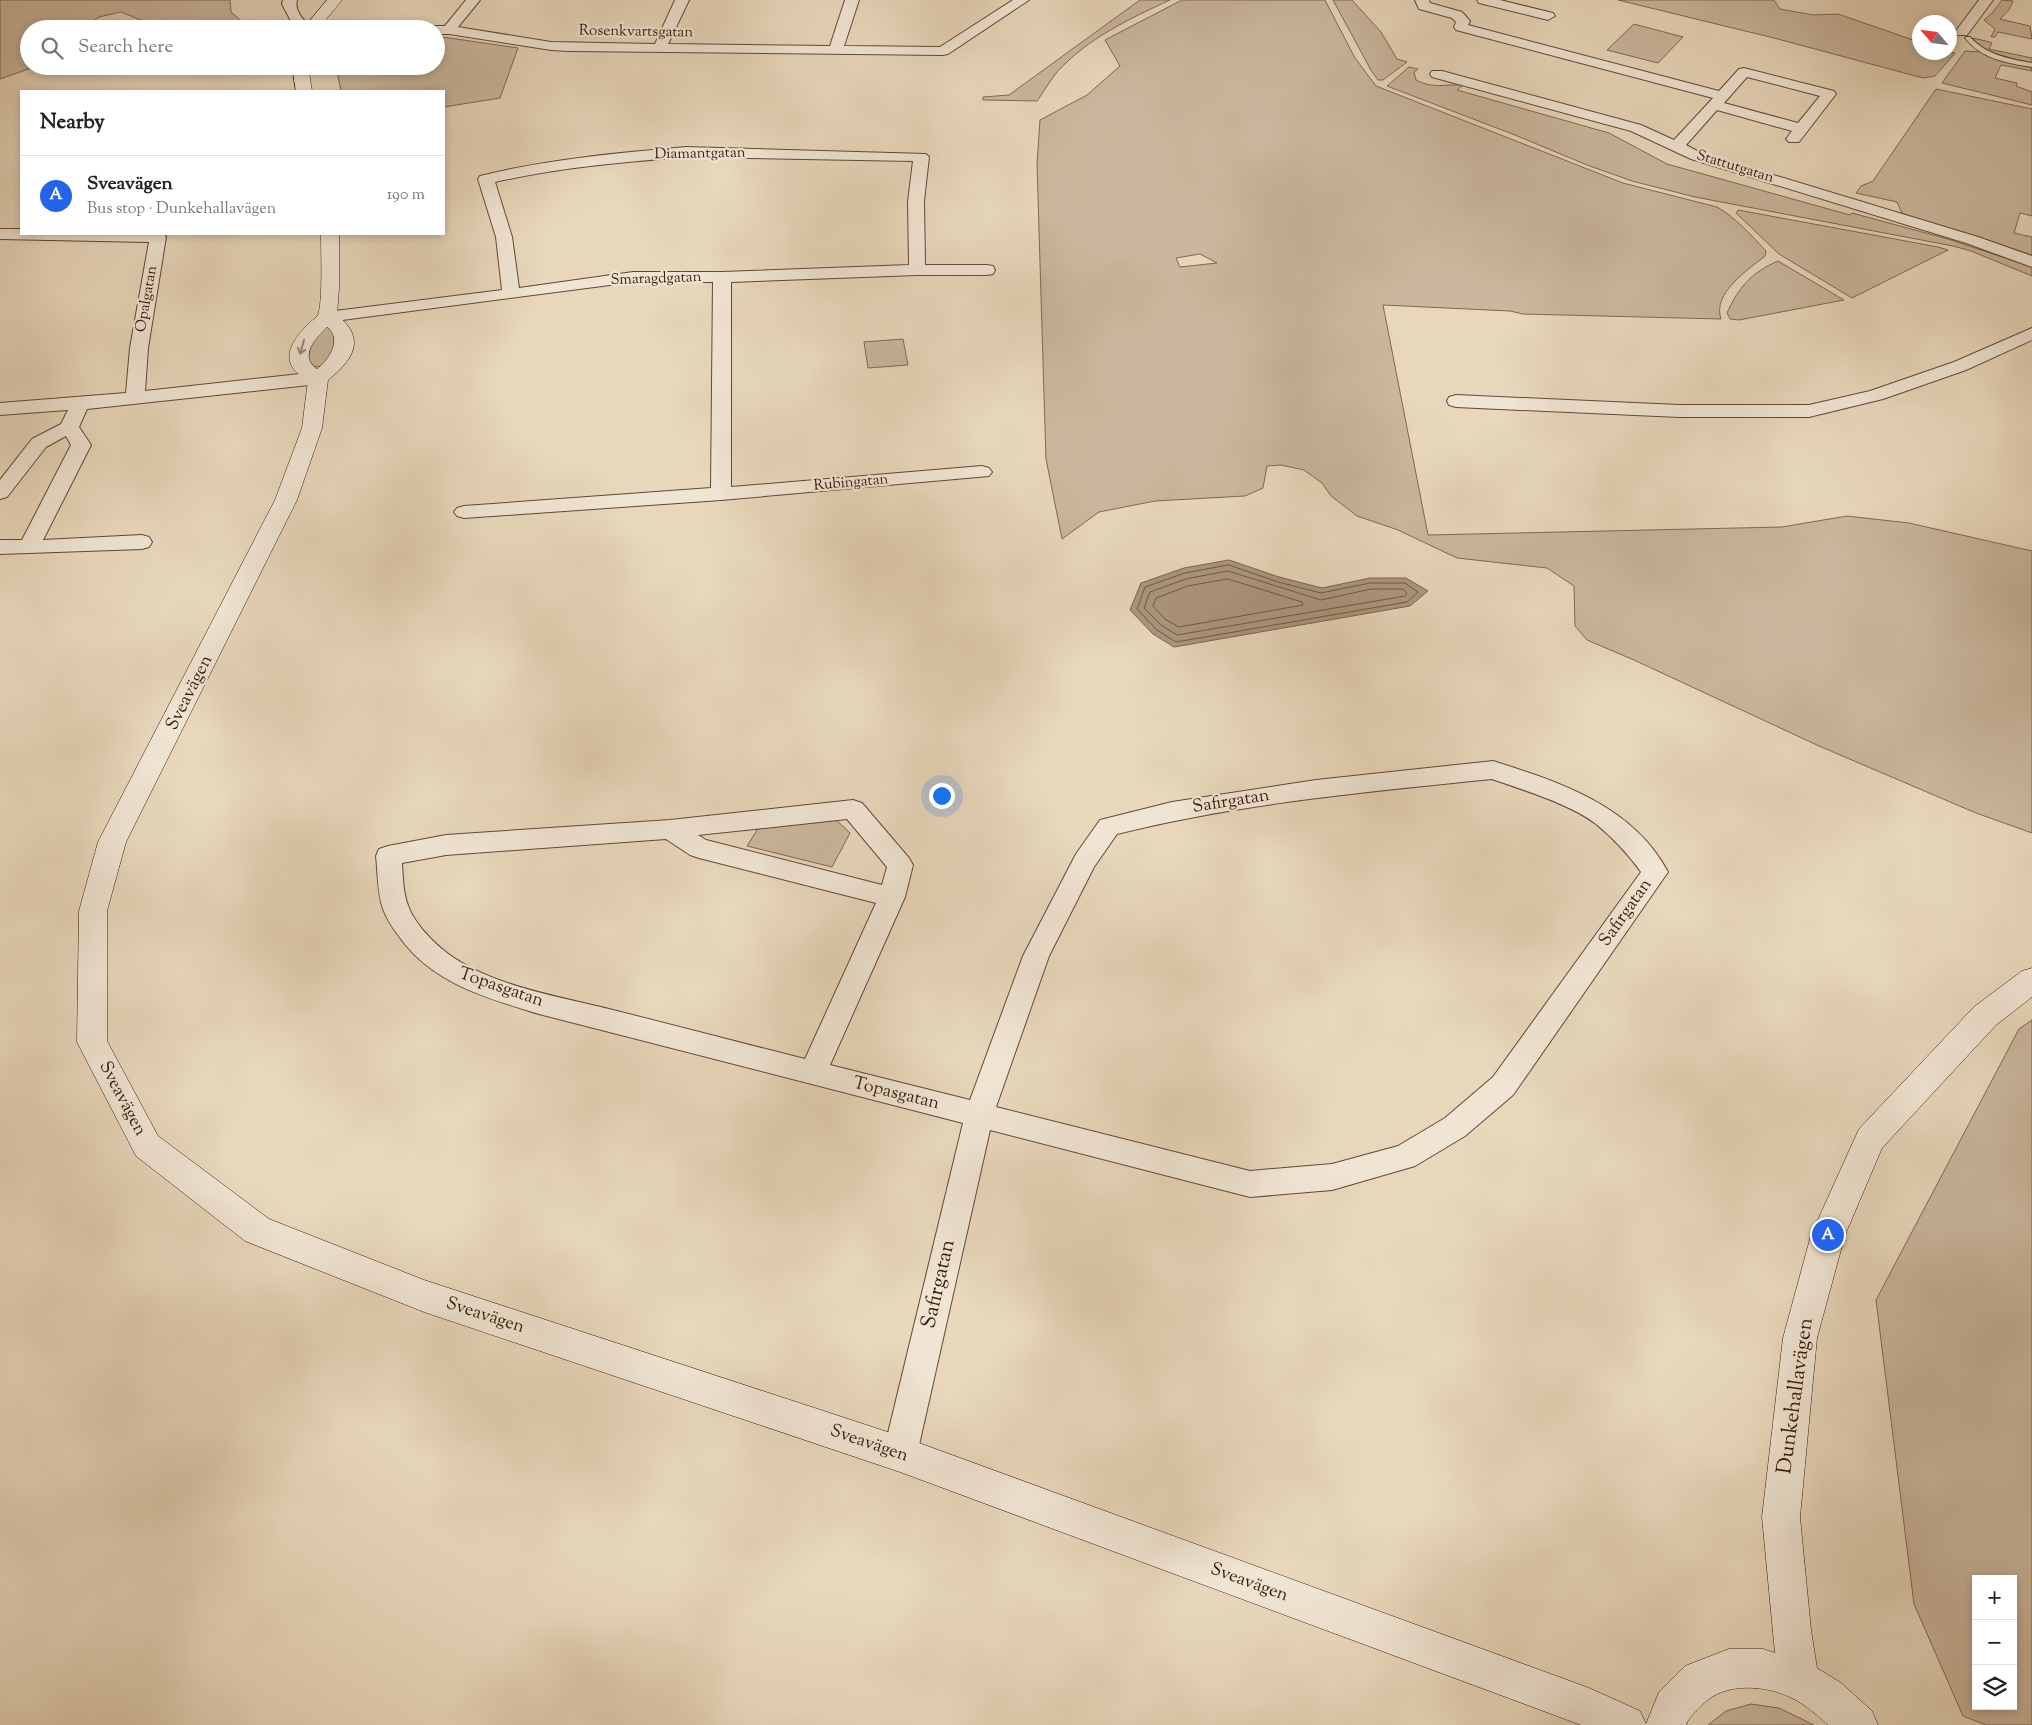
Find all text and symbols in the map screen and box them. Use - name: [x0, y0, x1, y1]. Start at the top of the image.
- north arrow: [1912, 15, 1957, 60]
- search box: [20, 20, 445, 75]
- street label: Rosenkvartsgatan: [579, 21, 693, 43]
- icon: search: [38, 34, 66, 62]
- text: Search here: [78, 34, 173, 61]
- text: Nearby: [40, 108, 105, 138]
- street label: Diamantgatan: [654, 143, 746, 165]
- street label: Stattutgatan: [1694, 145, 1776, 189]
- text: Sveavägen: [87, 171, 173, 198]
- text: A: [50, 184, 63, 207]
- text: 190 m: [387, 184, 425, 207]
- text: Bus stop · Dunkehallavägen: [87, 198, 276, 221]
- street label: Opalgatan: [131, 264, 163, 334]
- street label: Smaragdgatan: [610, 267, 702, 291]
- one-way arrow: [297, 339, 306, 355]
- street label: Rubingatan: [813, 469, 889, 497]
- street label: Sveavägen: [160, 651, 220, 735]
- your location: [929, 783, 955, 809]
- street label: Safirgatan: [1191, 783, 1272, 821]
- street label: Safirgatan: [1593, 873, 1659, 952]
- street label: Topasgatan: [455, 961, 547, 1015]
- street label: Sveavägen: [91, 1057, 153, 1141]
- street label: Topasgatan: [850, 1071, 942, 1117]
- pin: A: [1812, 1216, 1844, 1254]
- street label: Safirgatan: [914, 1237, 964, 1331]
- street label: Sveavägen: [442, 1291, 528, 1341]
- street label: Dunkehallavägen: [1770, 1316, 1822, 1476]
- street label: Sveavägen: [826, 1418, 912, 1470]
- street label: Sveavägen: [1206, 1557, 1292, 1609]
- map controls: [1972, 1575, 2017, 1710]
- button: +: [1972, 1575, 2017, 1620]
- button: −: [1972, 1620, 2017, 1665]
- button: layers: [1972, 1665, 2017, 1710]

